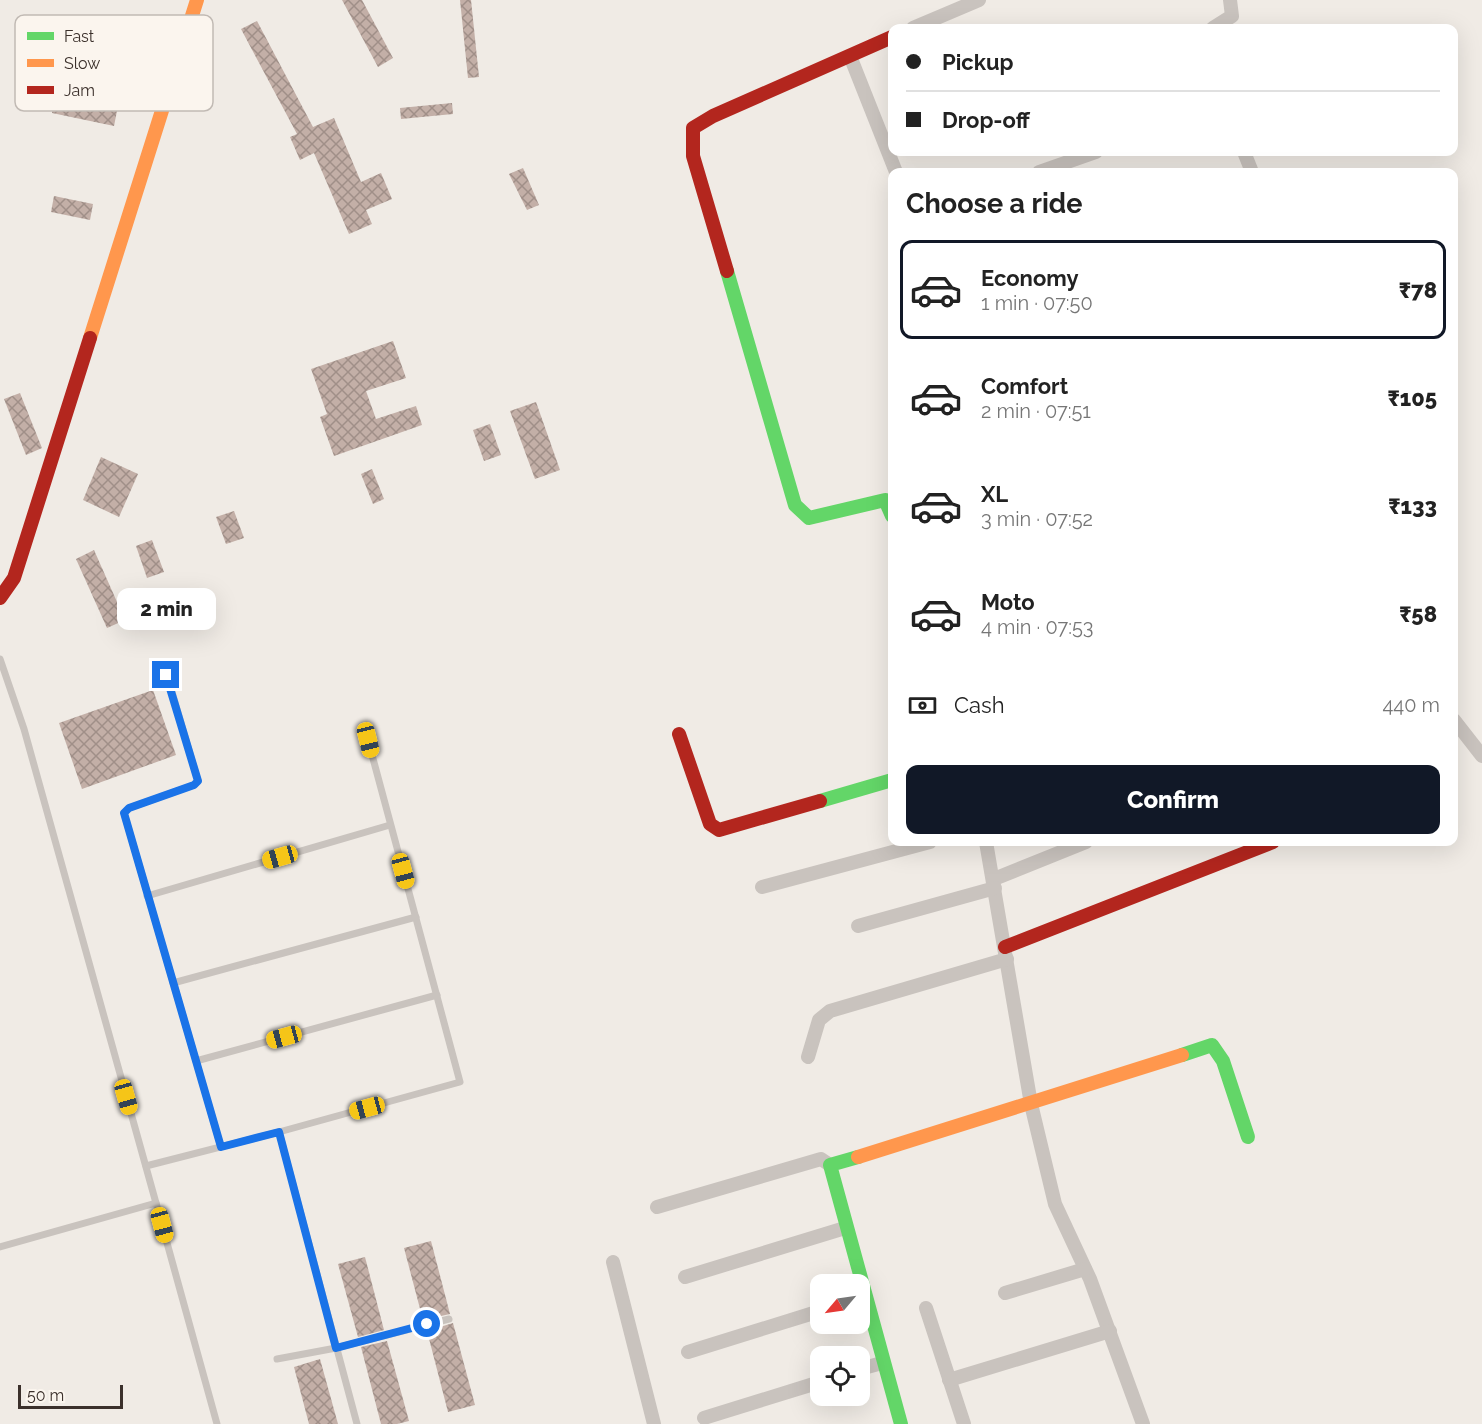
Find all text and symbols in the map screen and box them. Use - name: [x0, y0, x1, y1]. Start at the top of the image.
- legend: [15, 15, 213, 111]
- text: Fast: [64, 27, 95, 46]
- text: Pickup: [942, 49, 1014, 75]
- text: Slow: [64, 54, 100, 73]
- text: Jam: [64, 81, 95, 100]
- text: Drop-off: [942, 107, 1030, 133]
- text: Choose a ride: [906, 188, 1082, 219]
- icon: car: [909, 263, 963, 317]
- text: Economy: [981, 265, 1079, 291]
- text: ₹78: [1399, 277, 1437, 303]
- text: 1 min · 07:50: [981, 291, 1093, 315]
- icon: car: [909, 371, 963, 425]
- text: Comfort: [981, 373, 1068, 399]
- text: ₹105: [1388, 385, 1437, 411]
- text: 2 min · 07:51: [981, 399, 1091, 423]
- icon: car: [909, 479, 963, 533]
- text: XL: [981, 481, 1008, 507]
- text: ₹133: [1388, 493, 1437, 519]
- text: 3 min · 07:52: [981, 507, 1093, 531]
- icon: car: [909, 587, 963, 641]
- callout: 2 min: [116, 588, 216, 630]
- text: Moto: [981, 589, 1035, 615]
- text: 2 min: [140, 597, 193, 621]
- text: ₹58: [1399, 601, 1437, 627]
- text: 4 min · 07:53: [981, 615, 1094, 639]
- route end: [152, 661, 179, 688]
- icon: cash: [906, 689, 939, 722]
- text: Cash: [954, 692, 1005, 718]
- text: 440 m: [1382, 693, 1440, 717]
- car: [355, 720, 381, 760]
- button: Confirm: [906, 765, 1440, 834]
- car: [260, 843, 300, 871]
- car: [390, 851, 416, 891]
- car: [264, 1024, 304, 1050]
- car: [112, 1077, 140, 1117]
- car: [347, 1095, 387, 1121]
- car: [149, 1205, 175, 1245]
- north arrow: [810, 1274, 870, 1334]
- map controls: [810, 1274, 870, 1406]
- route start: [413, 1310, 440, 1337]
- button: locate: [810, 1346, 870, 1406]
- scale bar: [18, 1382, 123, 1410]
- text: 50 m: [27, 1386, 64, 1405]

